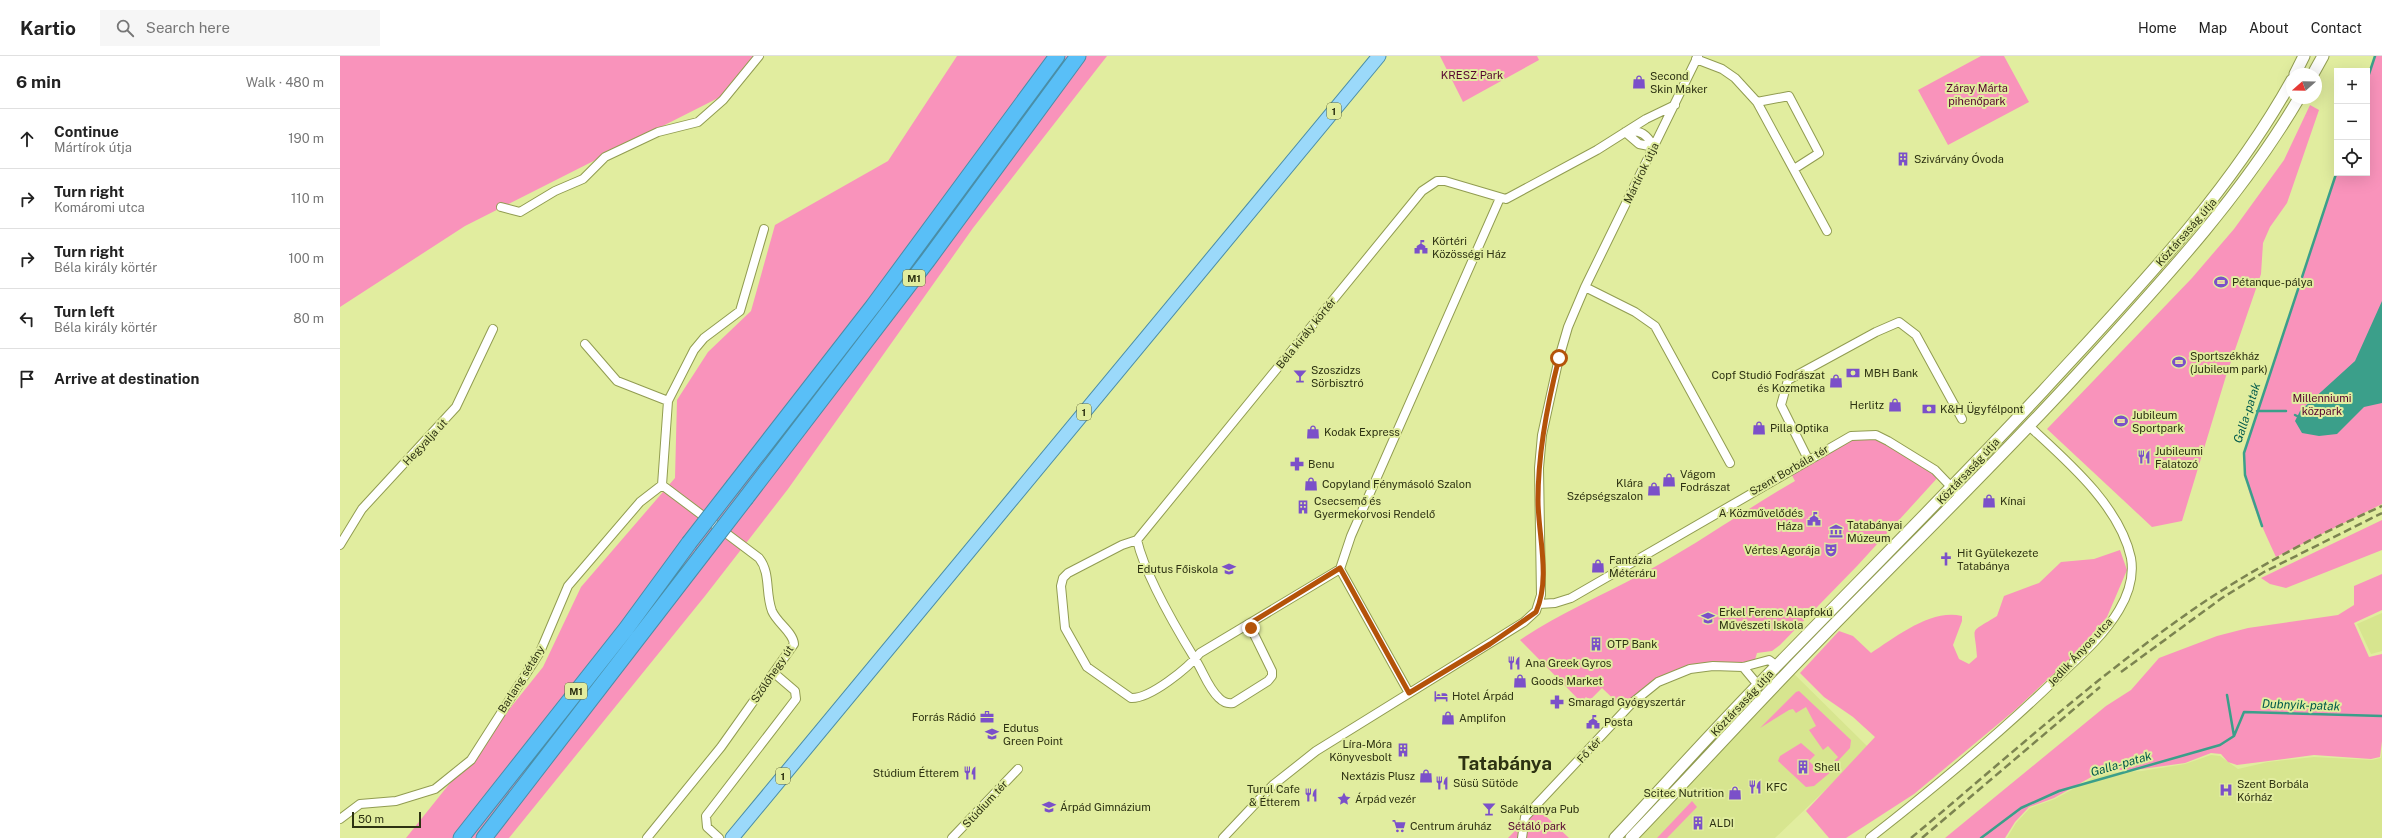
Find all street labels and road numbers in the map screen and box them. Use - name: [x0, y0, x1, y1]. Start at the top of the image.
- road number: 1: [1327, 103, 1341, 119]
- street label: Mártírok útja: [1621, 141, 1661, 205]
- street label: Köztársaság útja: [2153, 196, 2219, 268]
- road number: M1: [903, 270, 925, 286]
- street label: Béla király körtér: [1274, 295, 1338, 371]
- road number: 1: [1077, 404, 1091, 420]
- street label: Hegyalja út: [401, 416, 449, 468]
- street label: Köztársaság útja: [1934, 436, 2002, 506]
- street label: Szent Borbála tér: [1747, 443, 1831, 497]
- street label: Jedlik Ányos utca: [2045, 615, 2115, 689]
- street label: Barlang sétány: [496, 643, 547, 715]
- street label: Szőlőhegy út: [748, 643, 796, 705]
- street label: Köztársaság útja: [1708, 668, 1776, 738]
- road number: M1: [565, 683, 587, 699]
- street label: Fő tér: [1575, 735, 1603, 765]
- road number: 1: [776, 768, 790, 784]
- street label: Stúdium tér: [960, 778, 1010, 830]

